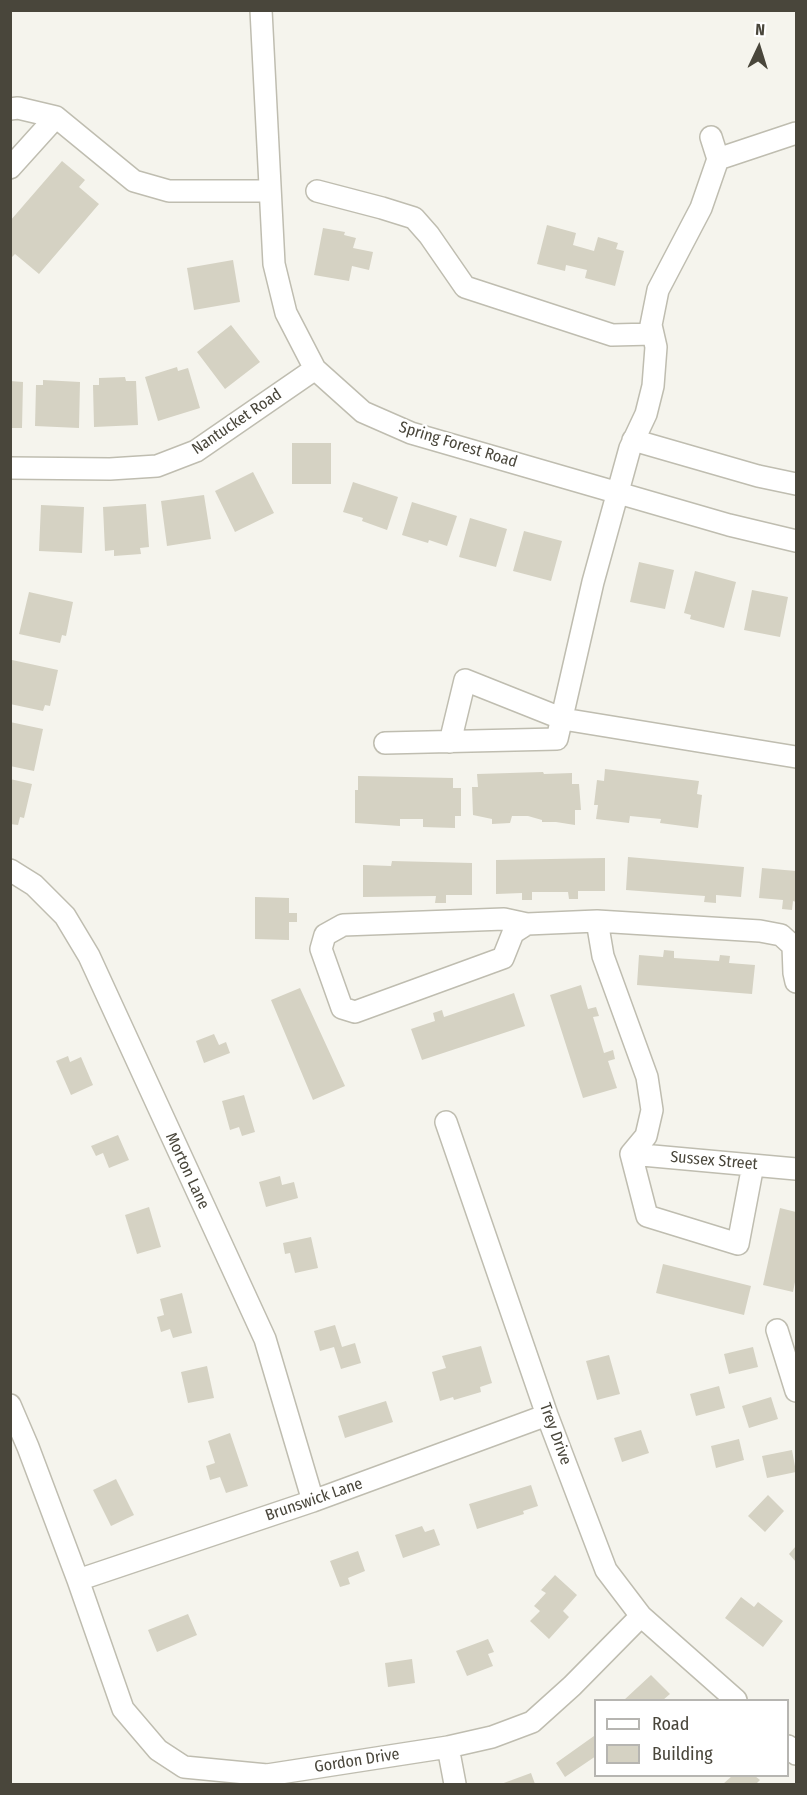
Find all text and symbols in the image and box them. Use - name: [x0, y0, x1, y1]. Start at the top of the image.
- north arrow: [729, 18, 789, 78]
- text: N: [755, 20, 766, 39]
- street label: Nantucket Road: [189, 385, 285, 459]
- street label: Spring Forest Road: [397, 418, 519, 472]
- street label: Morton Lane: [161, 1130, 213, 1212]
- street label: Sussex Street: [669, 1148, 759, 1174]
- street label: Trey Drive: [535, 1400, 575, 1468]
- street label: Brunswick Lane: [263, 1474, 365, 1526]
- legend: [594, 1699, 789, 1777]
- text: Road: [652, 1713, 689, 1735]
- text: Building: [652, 1743, 713, 1765]
- street label: Gordon Drive: [313, 1745, 401, 1777]

